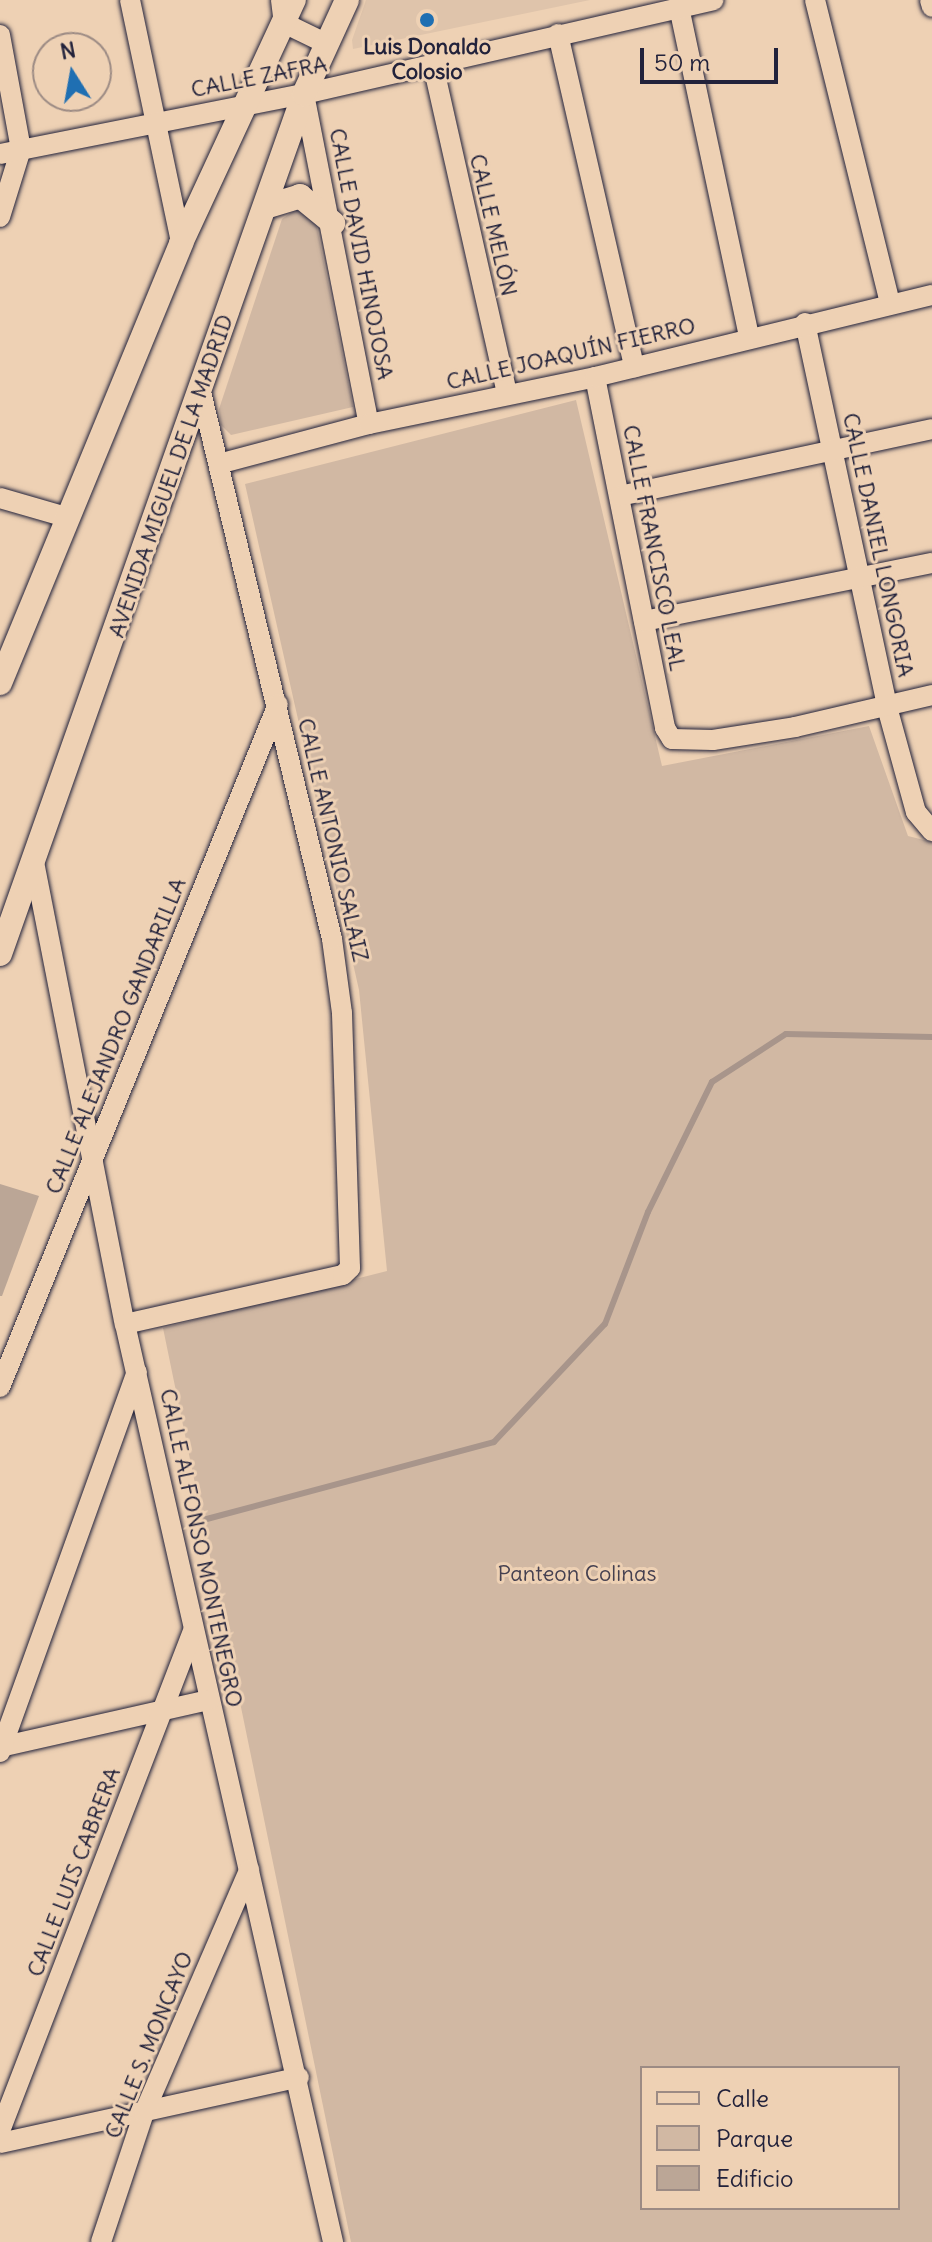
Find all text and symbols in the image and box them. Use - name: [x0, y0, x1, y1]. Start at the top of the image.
- marker: Luis Donaldo Colosio: [418, 11, 436, 29]
- north arrow: [32, 32, 112, 112]
- scale bar: [644, 32, 782, 82]
- place label: Luis Donaldo Colosio: [363, 33, 491, 84]
- text: N: [58, 35, 78, 66]
- text: 50 m: [654, 47, 710, 77]
- street label: CALLE ZAFRA: [189, 51, 329, 103]
- street label: CALLE DAVID HINOJOSA: [324, 126, 398, 382]
- street label: CALLE MELÓN: [464, 151, 522, 299]
- street label: AVENIDA MIGUEL DE LA MADRID: [103, 311, 239, 641]
- street label: CALLE JOAQUÍN FIERRO: [444, 312, 698, 396]
- street label: CALLE DANIEL LONGORIA: [837, 411, 919, 679]
- street label: CALLE FRANCISCO LEAL: [617, 423, 691, 673]
- street label: CALLE ANTONIO SALAIZ: [292, 716, 374, 964]
- street label: CALLE ALEJANDRO GANDARILLA: [40, 874, 192, 1198]
- street label: CALLE ALFONSO MONTENEGRO: [154, 1386, 248, 1710]
- park label: Panteon Colinas: [498, 1561, 656, 1587]
- street label: CALLE LUIS CABRERA: [22, 1764, 126, 1980]
- street label: CALLE S. MONCAYO: [99, 1948, 199, 2142]
- legend: [640, 2066, 900, 2210]
- text: Calle: [716, 2083, 769, 2113]
- text: Parque: [716, 2123, 793, 2153]
- text: Edificio: [716, 2163, 794, 2193]

